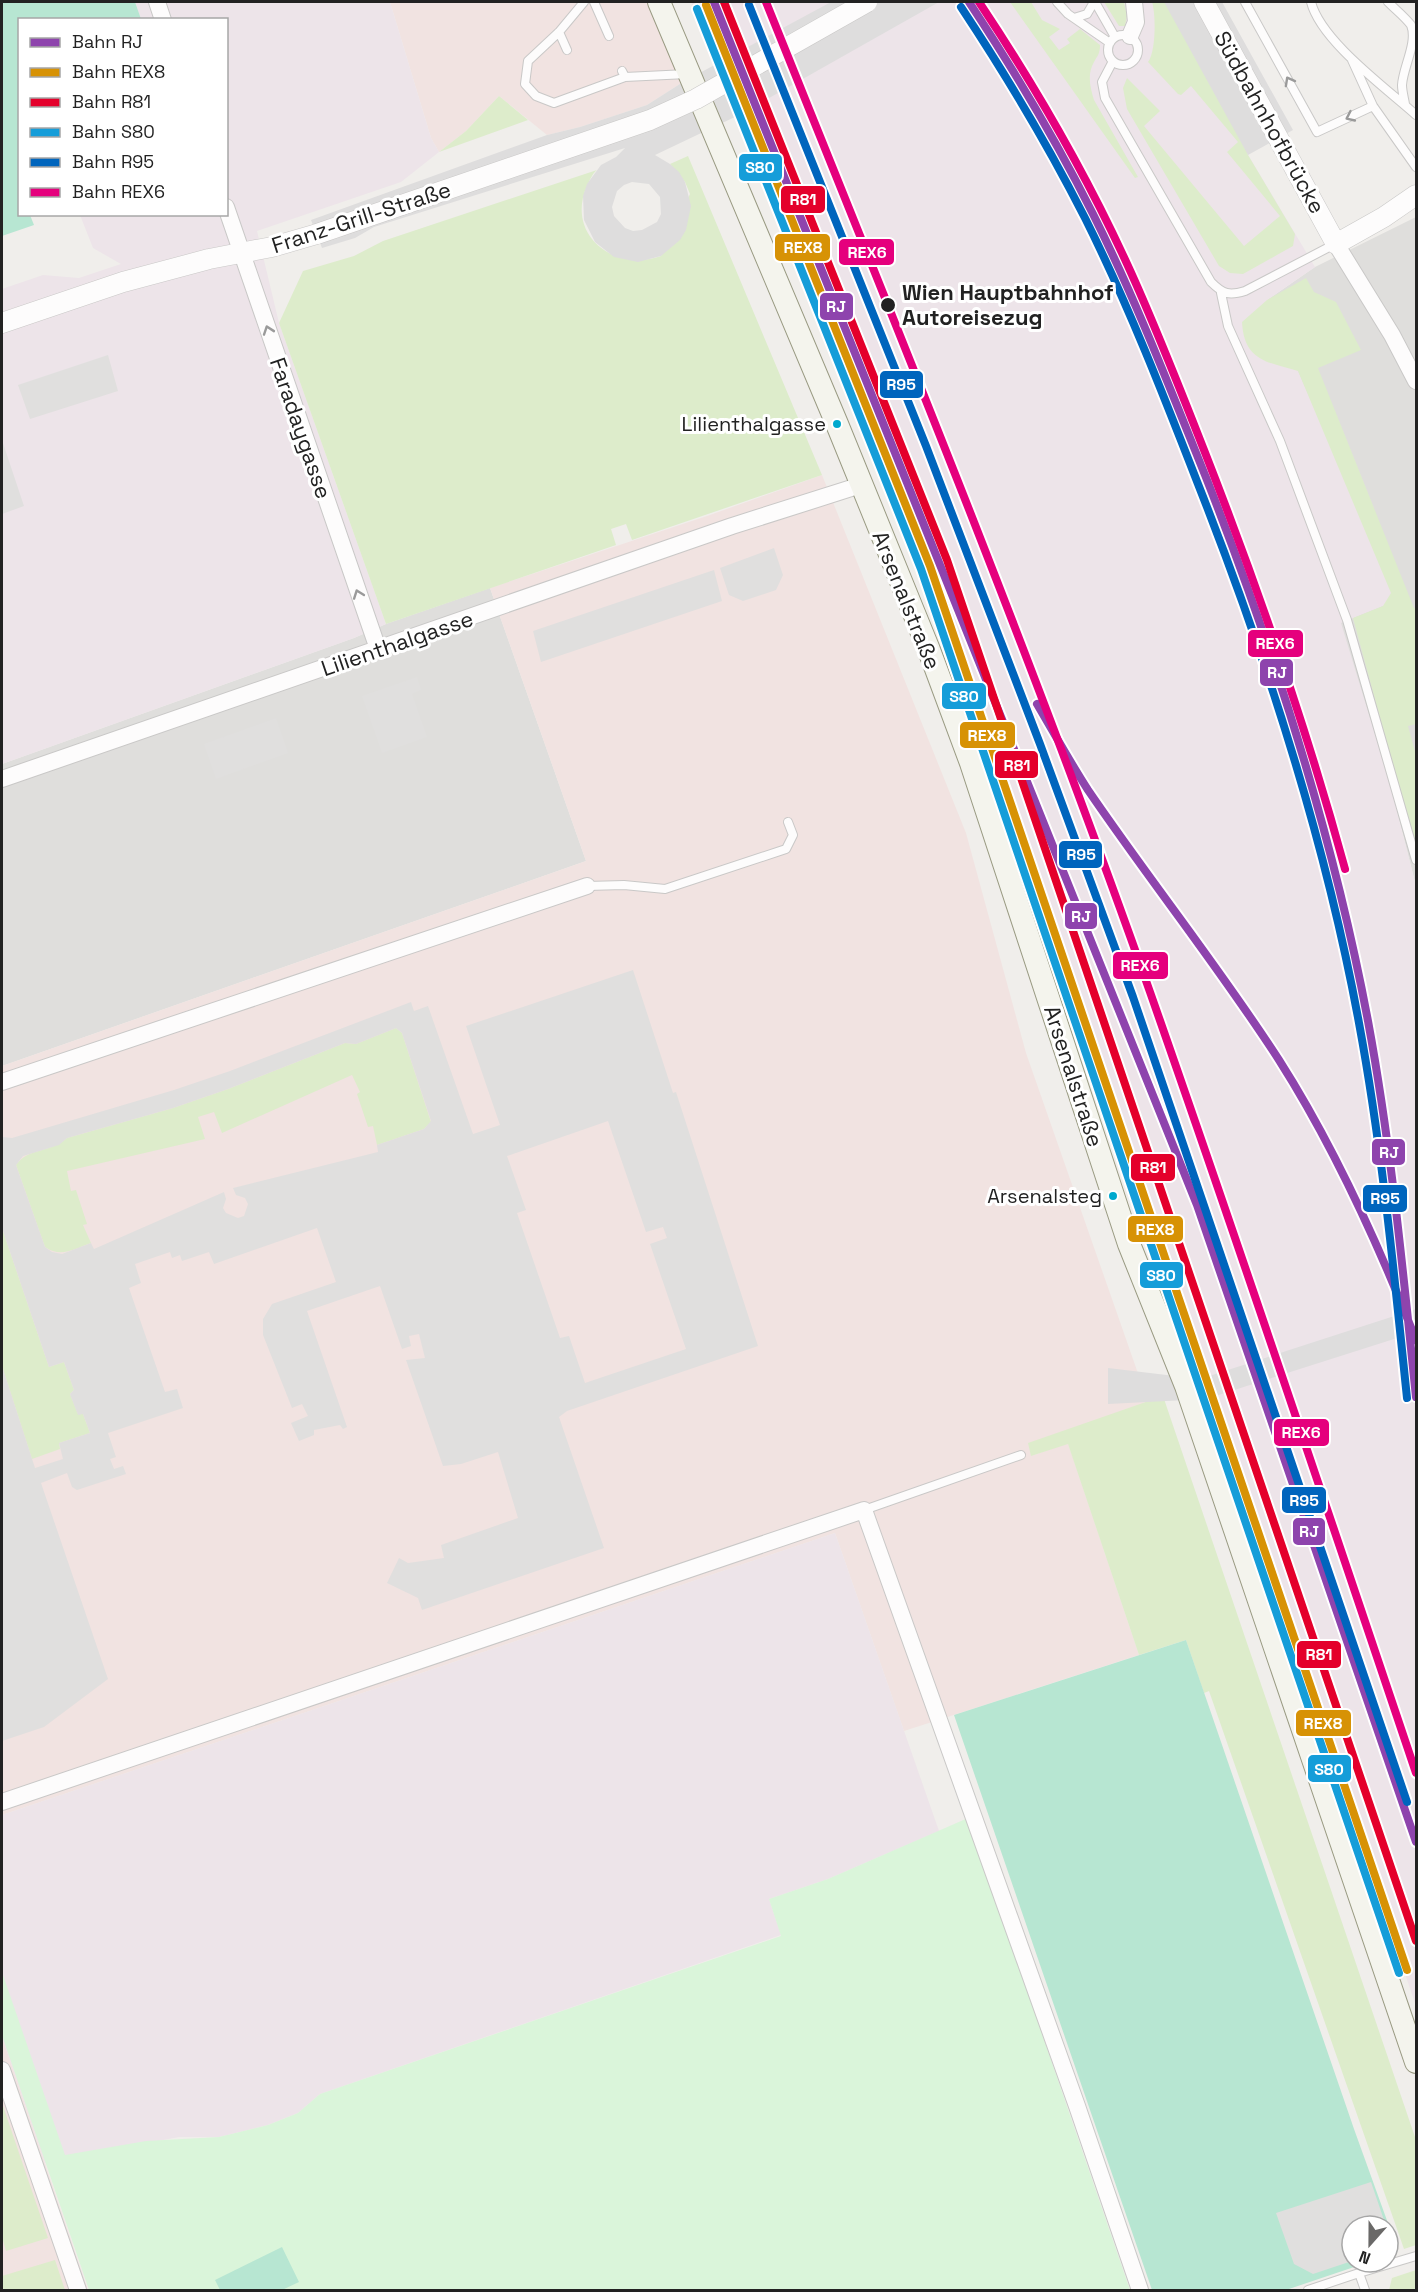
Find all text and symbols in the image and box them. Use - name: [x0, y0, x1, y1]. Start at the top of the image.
- legend: [18, 18, 228, 216]
- street label: Südbahnhofbrücke: [1208, 26, 1332, 218]
- text: Bahn RJ: [72, 30, 143, 53]
- text: Bahn REX8: [72, 60, 165, 83]
- one-way arrow: [1285, 77, 1296, 87]
- text: Bahn R81: [72, 90, 151, 113]
- one-way arrow: [1345, 109, 1356, 121]
- text: Bahn S80: [72, 120, 155, 143]
- text: Bahn R95: [72, 150, 154, 173]
- line badge: S80: [738, 153, 783, 182]
- text: S80: [745, 157, 775, 178]
- street label: Franz-Grill-Straße: [268, 175, 454, 259]
- text: Bahn REX6: [72, 180, 165, 203]
- line badge: R81: [780, 185, 826, 214]
- text: R81: [790, 189, 816, 210]
- line badge: REX8: [774, 233, 831, 262]
- text: REX8: [784, 237, 823, 258]
- line badge: REX6: [838, 238, 895, 266]
- text: REX6: [847, 242, 887, 263]
- place label: Wien Hauptbahnhof Autoreisezug: [902, 278, 1114, 331]
- line badge: RJ: [819, 292, 854, 321]
- text: RJ: [826, 296, 846, 317]
- marker: Wien Hauptbahnhof Autoreisezug: [879, 296, 897, 314]
- one-way arrow: [262, 325, 275, 336]
- street label: Faradaygasse: [264, 354, 338, 502]
- line badge: R95: [879, 370, 924, 399]
- text: R95: [886, 374, 916, 395]
- place label: Lilienthalgasse: [682, 411, 826, 437]
- marker: Lilienthalgasse: [831, 418, 843, 430]
- street label: Arsenalstraße: [866, 527, 948, 673]
- one-way arrow: [352, 589, 365, 600]
- street label: Lilienthalgasse: [317, 604, 477, 682]
- line badge: REX6: [1247, 629, 1304, 658]
- text: REX6: [1255, 633, 1295, 654]
- line badge: RJ: [1259, 658, 1294, 687]
- text: RJ: [1267, 662, 1287, 683]
- line badge: S80: [941, 682, 987, 710]
- text: S80: [949, 686, 979, 707]
- line badge: REX8: [959, 721, 1016, 749]
- text: REX8: [968, 725, 1007, 746]
- line badge: R81: [994, 750, 1039, 779]
- text: R81: [1004, 755, 1030, 776]
- line badge: R95: [1058, 840, 1103, 869]
- text: R95: [1066, 844, 1096, 865]
- line badge: RJ: [1064, 902, 1098, 930]
- text: RJ: [1071, 906, 1091, 927]
- line badge: REX6: [1112, 951, 1169, 980]
- text: REX6: [1120, 955, 1160, 976]
- street label: Arsenalstraße: [1038, 1002, 1110, 1150]
- line badge: RJ: [1371, 1138, 1406, 1166]
- text: RJ: [1379, 1142, 1399, 1163]
- line badge: R81: [1130, 1153, 1176, 1182]
- text: R81: [1140, 1157, 1166, 1178]
- place label: Arsenalsteg: [987, 1183, 1102, 1209]
- line badge: R95: [1362, 1184, 1408, 1213]
- text: R95: [1370, 1188, 1400, 1209]
- marker: Arsenalsteg: [1107, 1190, 1119, 1202]
- line badge: REX8: [1127, 1215, 1184, 1243]
- text: REX8: [1136, 1219, 1175, 1240]
- line badge: S80: [1139, 1261, 1184, 1289]
- text: S80: [1146, 1265, 1176, 1286]
- line badge: REX6: [1273, 1418, 1330, 1447]
- text: REX6: [1281, 1422, 1321, 1443]
- line badge: R95: [1281, 1486, 1327, 1514]
- text: R95: [1289, 1490, 1319, 1511]
- line badge: RJ: [1292, 1517, 1326, 1546]
- text: RJ: [1299, 1521, 1319, 1542]
- line badge: R81: [1296, 1640, 1342, 1669]
- text: R81: [1306, 1644, 1332, 1665]
- line badge: REX8: [1295, 1709, 1352, 1737]
- text: REX8: [1304, 1713, 1343, 1734]
- line badge: S80: [1307, 1754, 1352, 1783]
- text: S80: [1314, 1759, 1344, 1780]
- north arrow: [1340, 2214, 1400, 2274]
- text: N: [1356, 2246, 1374, 2269]

